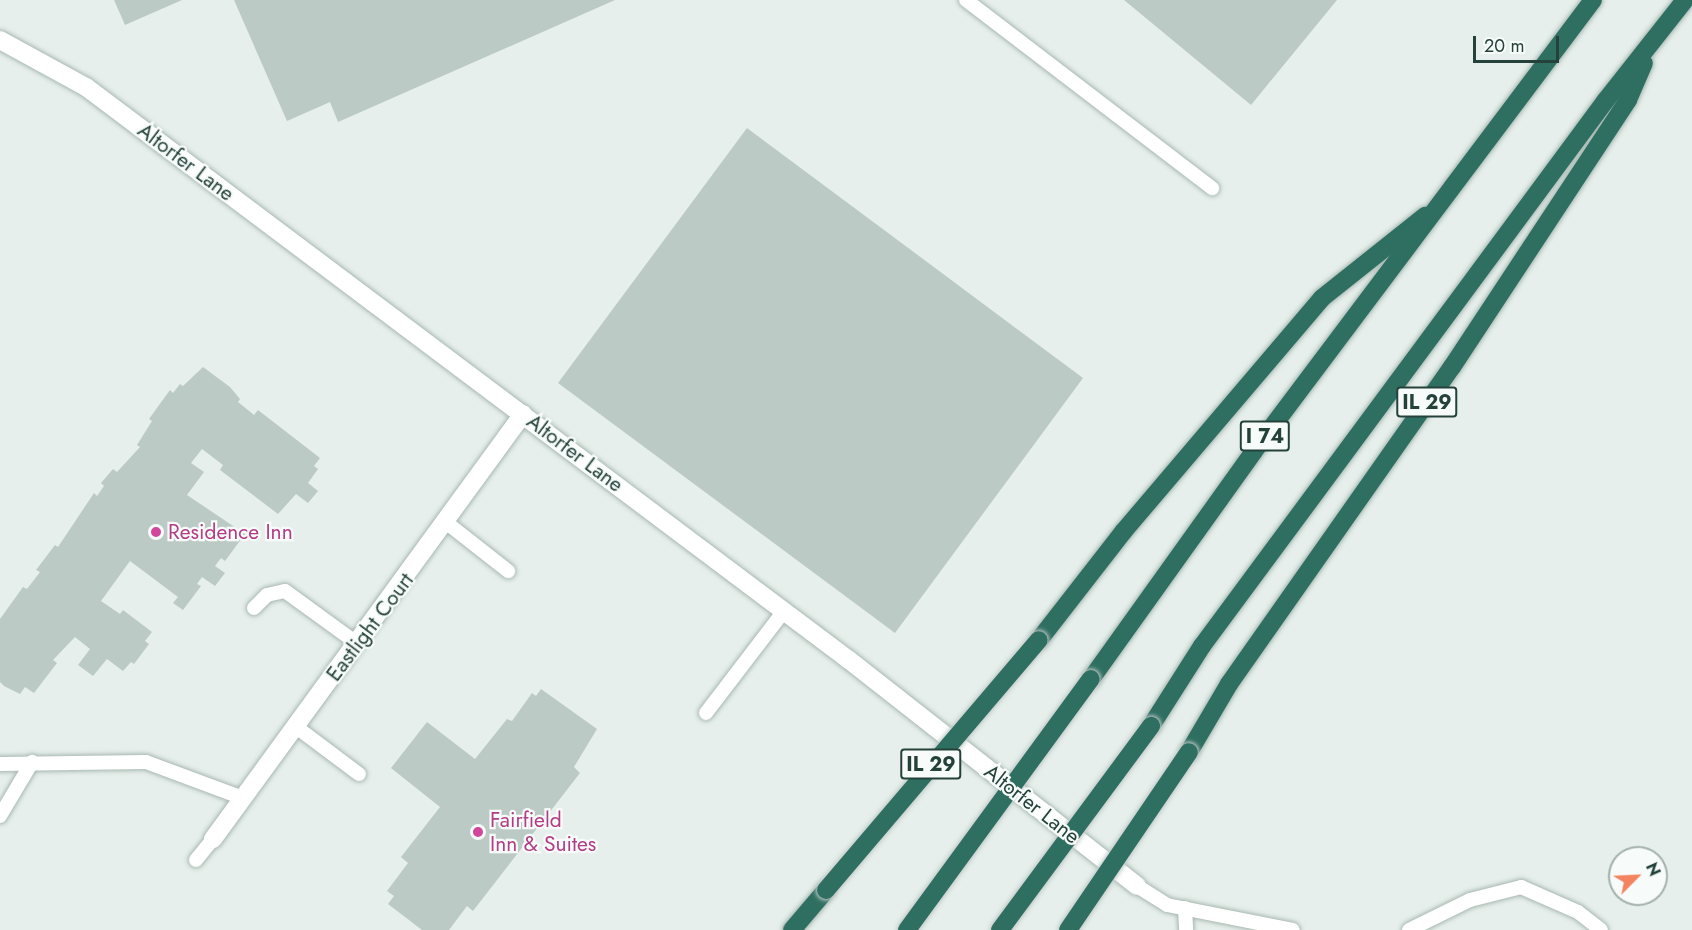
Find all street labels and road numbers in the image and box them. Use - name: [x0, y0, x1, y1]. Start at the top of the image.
- street label: Altorfer Lane: [133, 118, 239, 206]
- road number: IL 29: [1396, 385, 1458, 419]
- street label: Altorfer Lane: [522, 409, 628, 497]
- road number: I 74: [1240, 419, 1290, 453]
- street label: Eastlight Court: [321, 568, 419, 686]
- road number: IL 29: [900, 747, 962, 781]
- street label: Altorfer Lane: [979, 759, 1085, 849]

